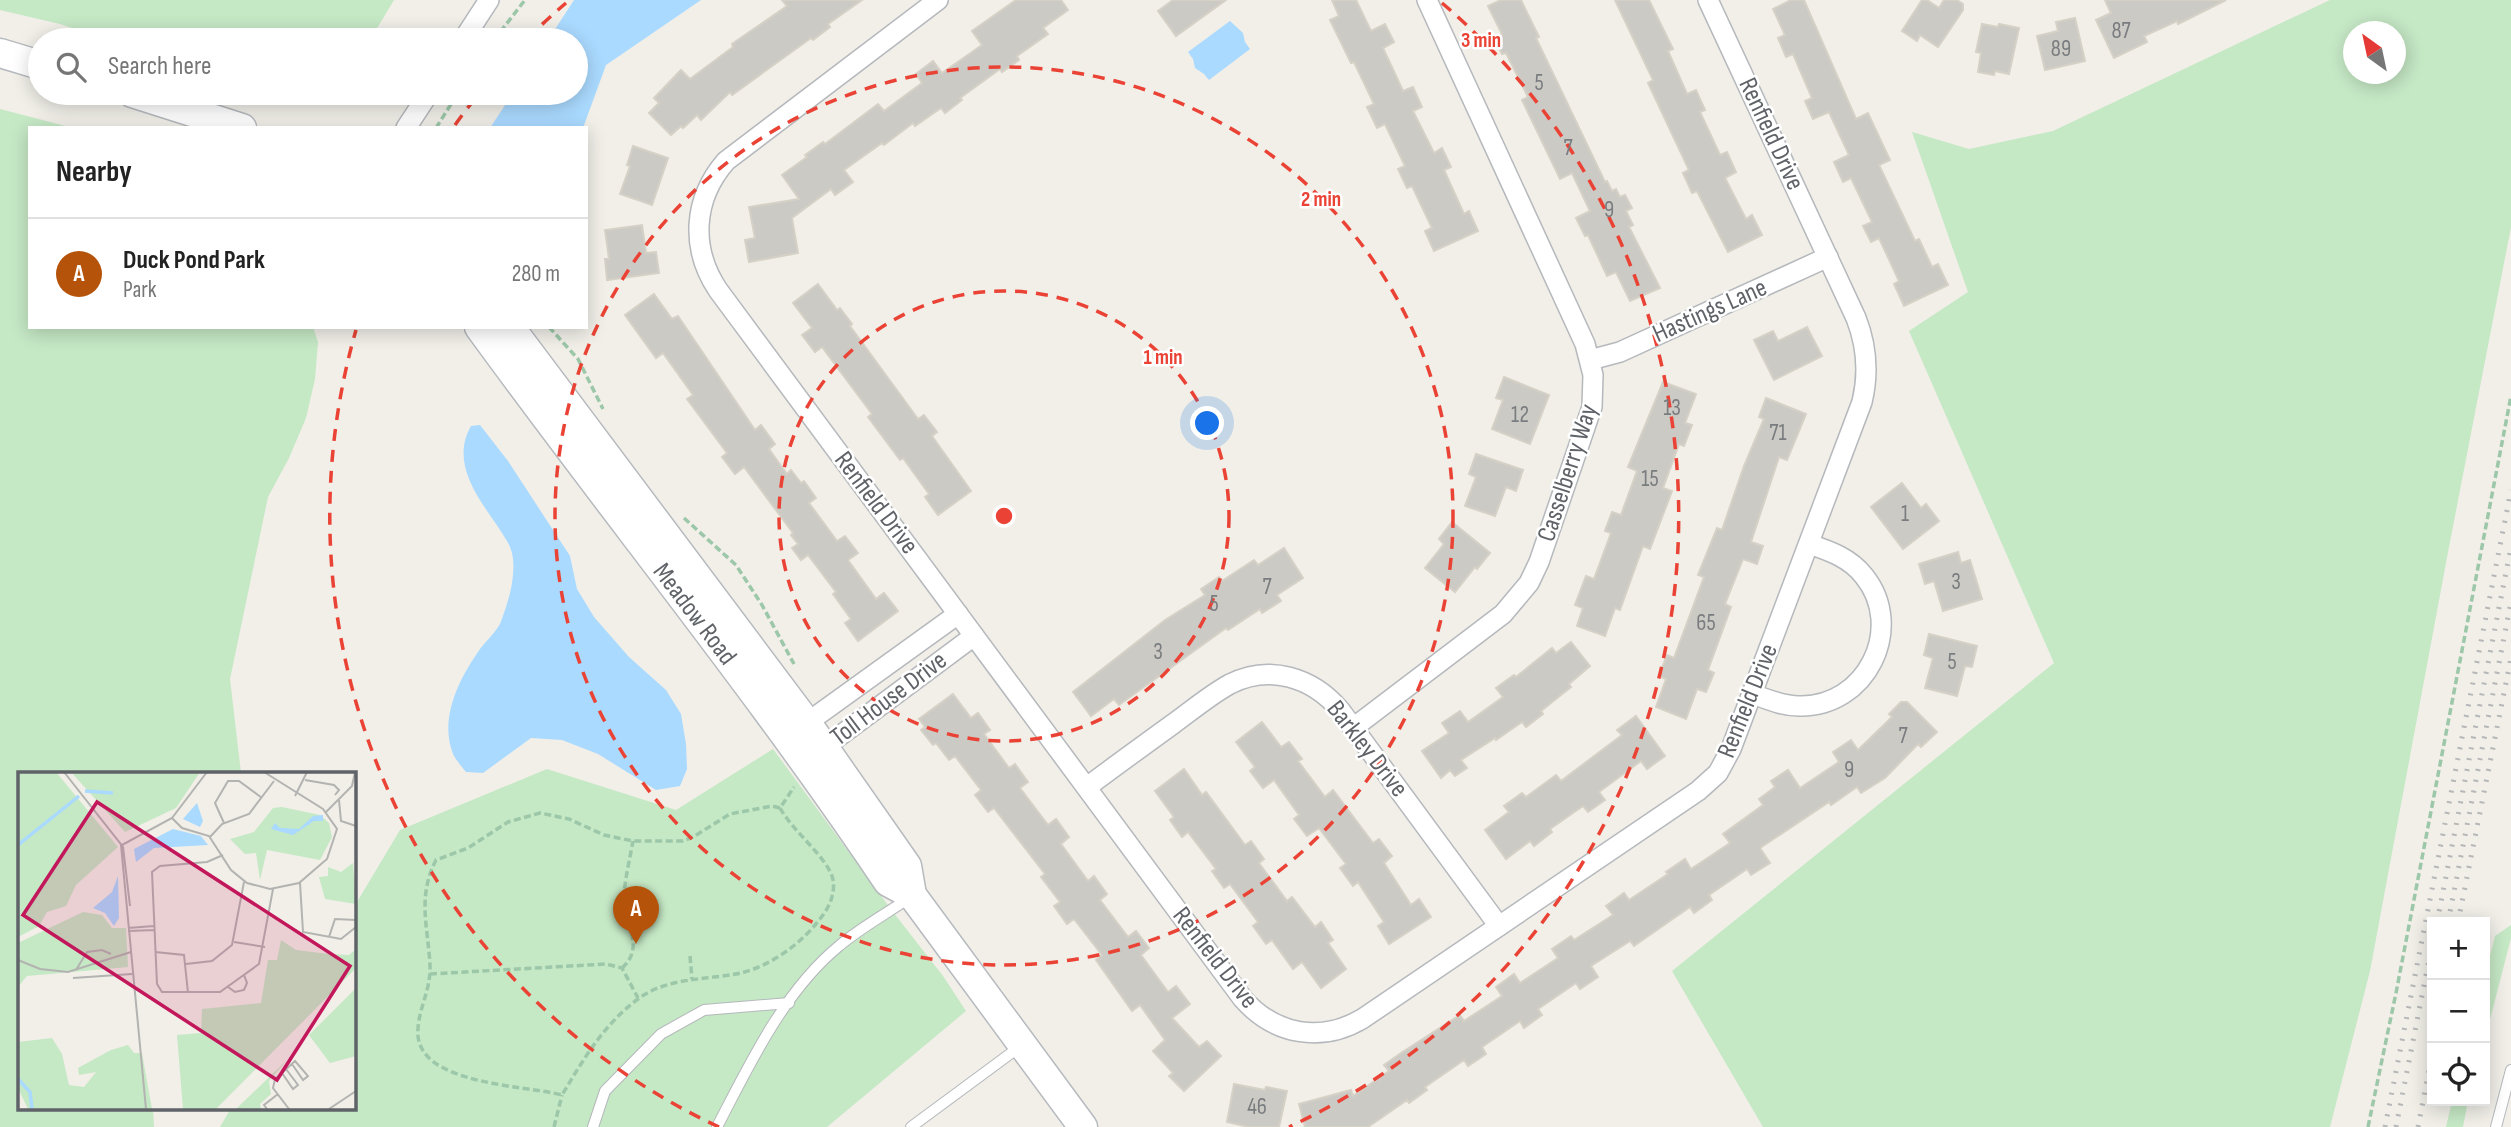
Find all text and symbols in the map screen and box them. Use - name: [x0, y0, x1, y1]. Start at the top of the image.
- house number: 87: [2111, 17, 2131, 45]
- north arrow: [2343, 21, 2406, 84]
- search box: [28, 28, 588, 105]
- text: 3 min: [1461, 28, 1501, 53]
- house number: 89: [2051, 35, 2071, 63]
- icon: search: [52, 48, 90, 86]
- text: Search here: [108, 51, 211, 82]
- house number: 5: [1534, 69, 1544, 97]
- street label: Renfield Drive: [1732, 73, 1810, 195]
- house number: 7: [1563, 134, 1573, 162]
- text: Nearby: [56, 154, 132, 190]
- text: 2 min: [1301, 187, 1341, 212]
- house number: 9: [1604, 196, 1614, 224]
- text: Duck Pond Park: [123, 245, 265, 276]
- text: A: [74, 260, 84, 288]
- text: 280 m: [512, 260, 560, 288]
- street label: Hastings Lane: [1648, 272, 1772, 350]
- text: Park: [123, 276, 157, 304]
- text: 1 min: [1143, 345, 1183, 370]
- house number: 13: [1663, 394, 1681, 422]
- street label: Casselberry Way: [1531, 400, 1605, 546]
- house number: 12: [1511, 401, 1529, 429]
- your location: [1190, 406, 1224, 440]
- house number: 71: [1769, 419, 1787, 447]
- street label: Renfield Drive: [827, 446, 925, 560]
- house number: 15: [1641, 465, 1659, 493]
- house number: 1: [1901, 500, 1909, 528]
- centre of rings: [992, 504, 1016, 528]
- street label: Meadow Road: [646, 557, 743, 671]
- house number: 3: [1951, 568, 1961, 596]
- house number: 7: [1262, 573, 1272, 601]
- house number: 5: [1209, 590, 1219, 618]
- house number: 65: [1696, 609, 1716, 637]
- house number: 3: [1153, 638, 1163, 666]
- street label: Renfield Drive: [1711, 639, 1785, 763]
- street label: Toll House Drive: [825, 645, 953, 753]
- house number: 5: [1947, 648, 1957, 676]
- street label: Barkley Drive: [1320, 695, 1414, 803]
- house number: 7: [1898, 722, 1908, 750]
- house number: 9: [1844, 756, 1854, 784]
- inset map: [18, 772, 355, 1110]
- pin: A: [613, 886, 659, 944]
- street label: Renfield Drive: [1166, 901, 1264, 1015]
- map controls: [2427, 917, 2490, 1106]
- button: +: [2427, 917, 2490, 980]
- button: −: [2427, 980, 2490, 1043]
- button: locate: [2427, 1043, 2490, 1106]
- house number: 46: [1247, 1093, 1267, 1121]

